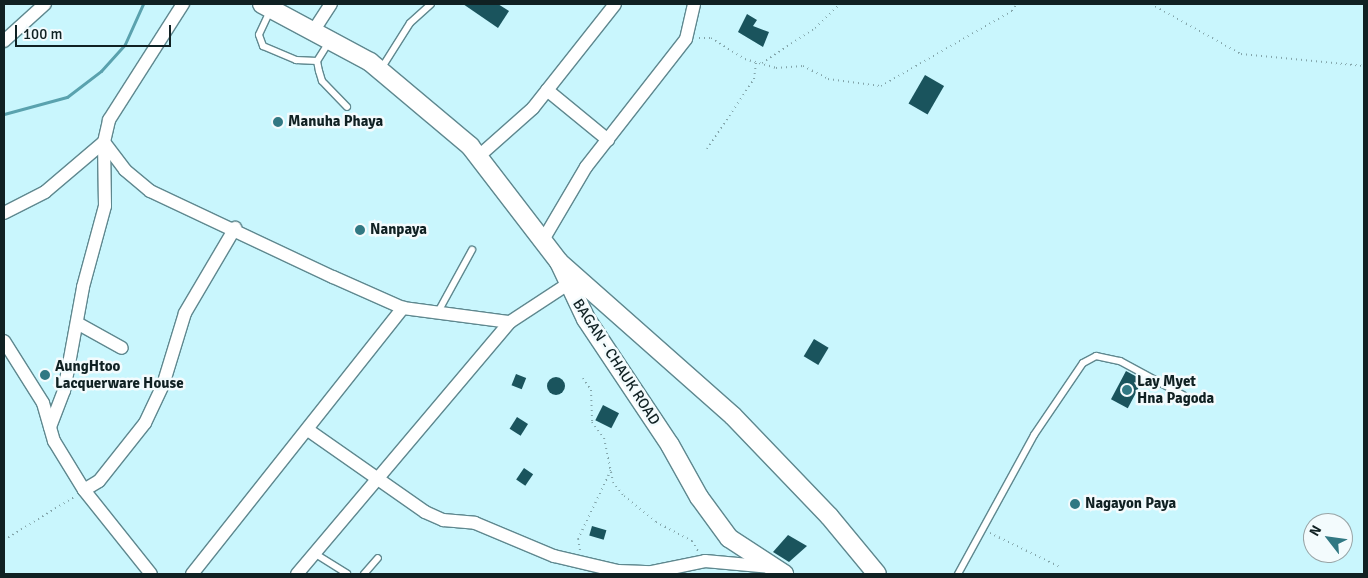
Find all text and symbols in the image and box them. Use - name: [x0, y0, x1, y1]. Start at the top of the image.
- scale bar: [18, 15, 174, 47]
- text: 100 m: [23, 25, 63, 43]
- place label: Manuha Phaya: [288, 113, 383, 131]
- marker: Manuha Phaya: [272, 116, 284, 128]
- place label: Nanpaya: [370, 221, 427, 239]
- marker: Nanpaya: [354, 224, 366, 236]
- street label: BAGAN - CHAUK ROAD: [569, 296, 663, 428]
- place label: AungHtoo Lacquerware House: [55, 357, 184, 392]
- marker: AungHtoo Lacquerware House: [39, 369, 51, 381]
- place label: Lay Myet Hna Pagoda: [1137, 372, 1214, 407]
- marker: Lay Myet Hna Pagoda: [1121, 384, 1133, 396]
- place label: Nagayon Paya: [1085, 495, 1176, 513]
- marker: Nagayon Paya: [1069, 498, 1081, 510]
- north arrow: [1303, 513, 1353, 563]
- text: N: [1306, 522, 1325, 539]

